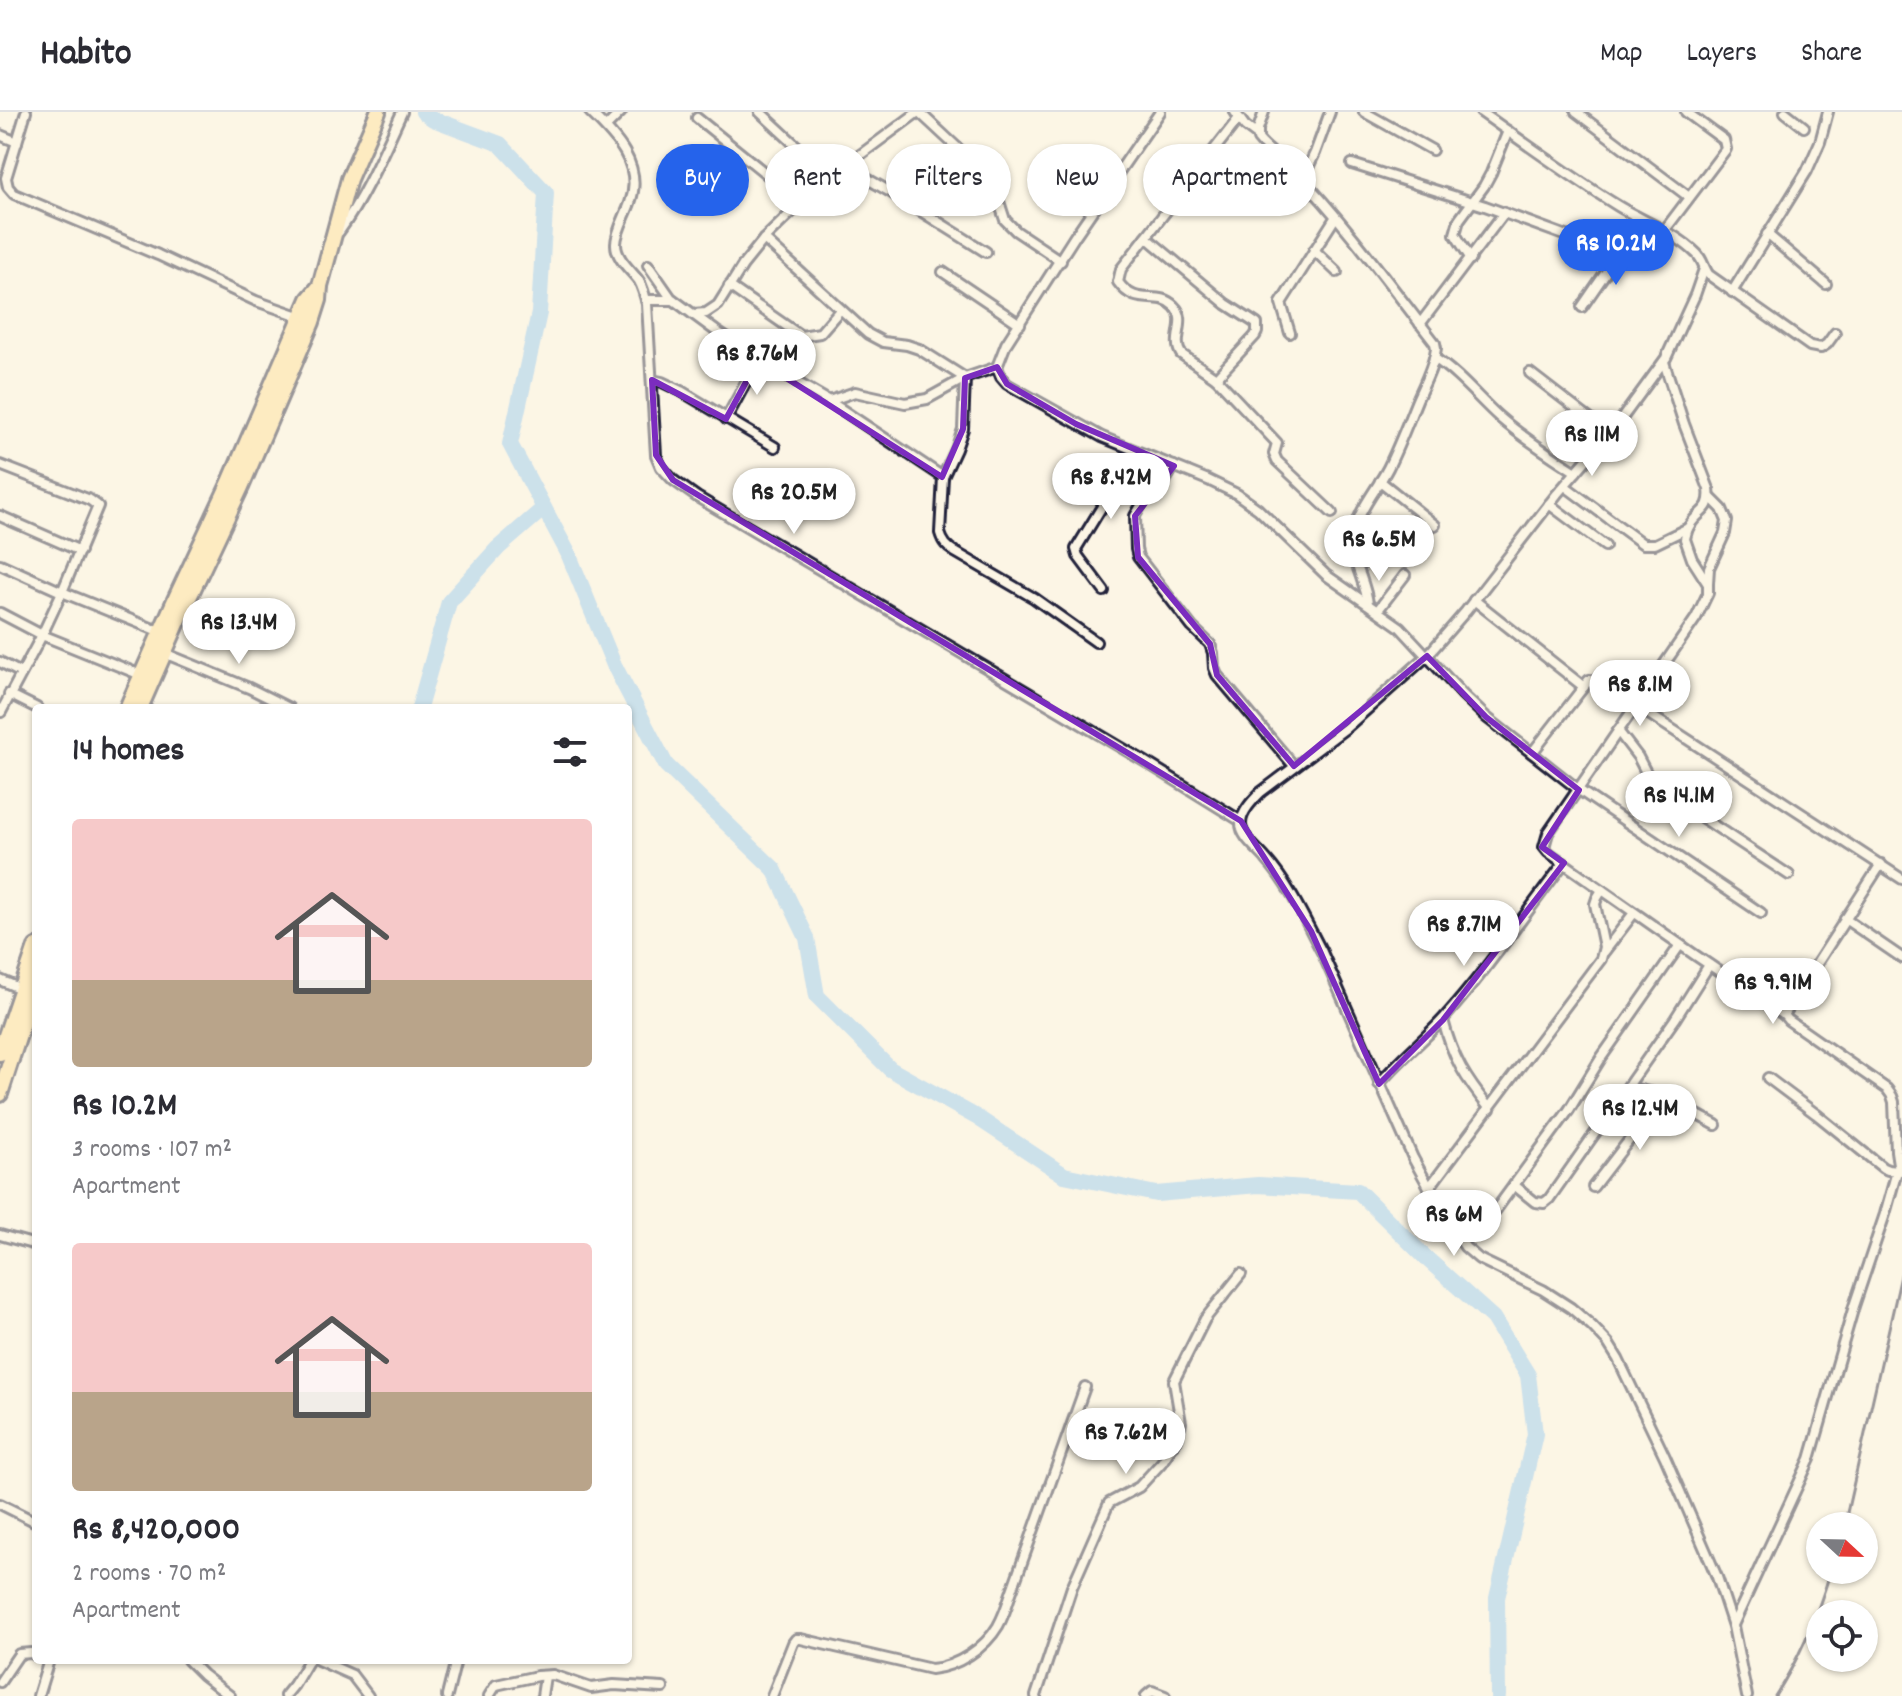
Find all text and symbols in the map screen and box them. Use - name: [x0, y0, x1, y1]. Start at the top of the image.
- text: Habito: [40, 28, 132, 83]
- text: Map: [1600, 35, 1643, 75]
- text: Layers: [1687, 35, 1757, 75]
- text: Share: [1801, 35, 1862, 75]
- chip: Buy: [656, 144, 749, 216]
- chip: Rent: [765, 144, 870, 216]
- chip: Filters: [886, 144, 1011, 216]
- chip: New: [1027, 144, 1127, 216]
- chip: Apartment: [1143, 144, 1316, 216]
- pin: Rs 10.2M: [1533, 219, 1699, 287]
- text: Rs 10.2M: [1576, 226, 1656, 263]
- pin: Rs 8.76M: [674, 329, 840, 397]
- text: Rs 8.76M: [716, 336, 798, 373]
- pin: Rs 11M: [1527, 410, 1657, 478]
- text: Rs 11M: [1564, 417, 1620, 454]
- pin: Rs 8.42M: [1028, 453, 1194, 521]
- text: Rs 8.42M: [1070, 460, 1152, 497]
- pin: Rs 20.5M: [711, 468, 877, 536]
- text: Rs 20.5M: [751, 475, 837, 512]
- pin: Rs 6.5M: [1305, 515, 1453, 583]
- text: Rs 6.5M: [1342, 522, 1416, 559]
- pin: Rs 13.4M: [156, 598, 322, 666]
- text: Rs 13.4M: [200, 605, 278, 642]
- pin: Rs 8.1M: [1566, 660, 1714, 728]
- text: Rs 8.1M: [1607, 667, 1673, 704]
- text: 14 homes: [72, 728, 185, 777]
- icon: filters: [548, 730, 592, 774]
- pin: Rs 14.1M: [1596, 771, 1762, 839]
- text: Rs 14.1M: [1643, 778, 1715, 815]
- icon: home: [260, 871, 404, 1015]
- pin: Rs 8.71M: [1381, 900, 1547, 968]
- text: Rs 8.71M: [1426, 907, 1502, 944]
- pin: Rs 9.91M: [1690, 958, 1856, 1026]
- text: Rs 9.91M: [1734, 965, 1812, 1002]
- text: Rs 10.2M: [72, 1083, 177, 1132]
- pin: Rs 12.4M: [1557, 1084, 1723, 1152]
- text: Rs 12.4M: [1602, 1091, 1678, 1128]
- text: 3 rooms · 107 m²: [72, 1132, 232, 1169]
- text: Apartment: [72, 1169, 181, 1206]
- pin: Rs 6M: [1398, 1190, 1510, 1258]
- text: Rs 6M: [1425, 1197, 1483, 1234]
- icon: home: [260, 1295, 404, 1439]
- pin: Rs 7.62M: [1043, 1408, 1209, 1476]
- text: Rs 7.62M: [1084, 1415, 1168, 1452]
- text: Rs 8,420,000: [72, 1507, 240, 1556]
- north arrow: [1806, 1512, 1878, 1584]
- map controls: [1806, 1512, 1878, 1672]
- text: 2 rooms · 70 m²: [72, 1556, 226, 1593]
- text: Apartment: [72, 1593, 181, 1630]
- button: locate: [1806, 1600, 1878, 1672]

